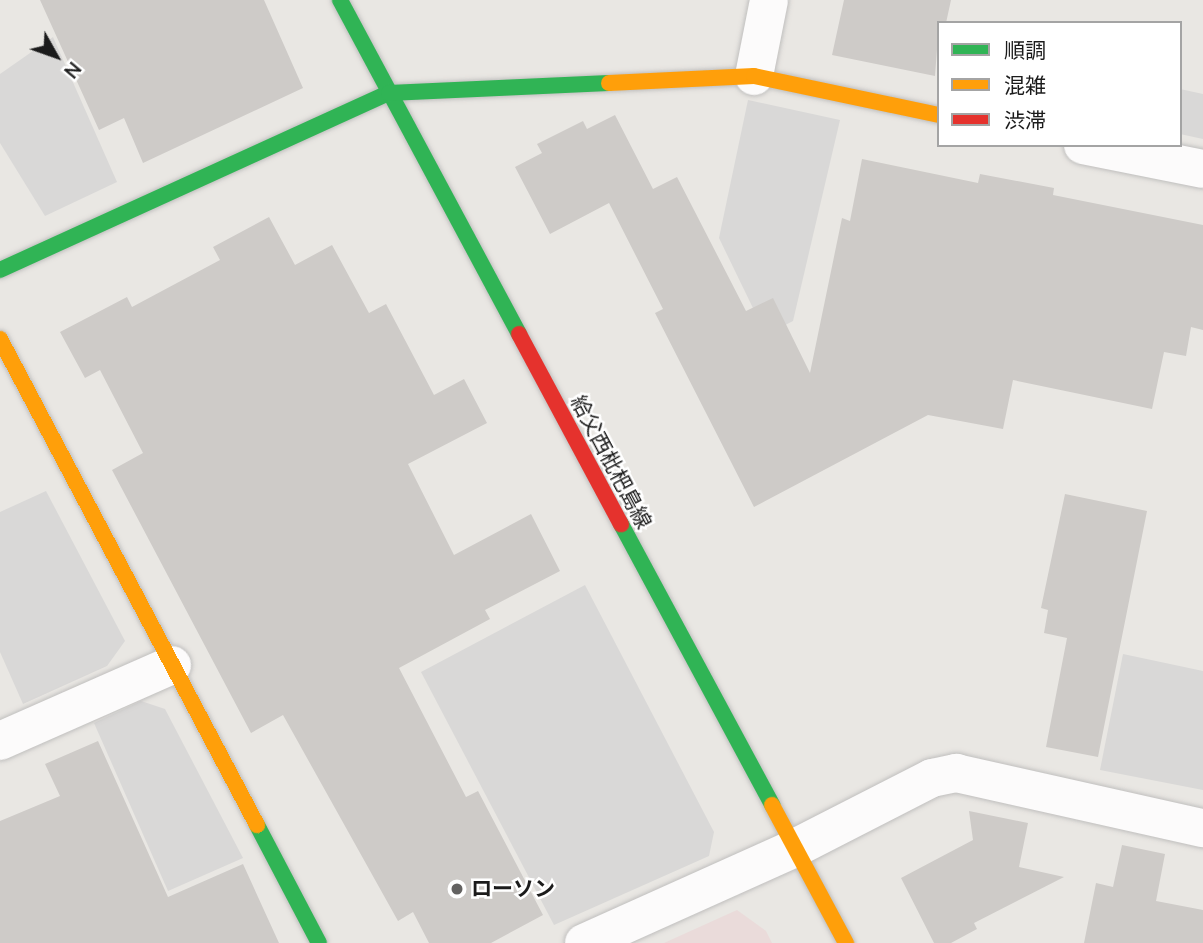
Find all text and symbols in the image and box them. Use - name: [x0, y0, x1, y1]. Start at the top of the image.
- north arrow: [21, 21, 91, 91]
- legend: [937, 21, 1182, 147]
- text: 順調: [1004, 37, 1046, 65]
- text: N: [58, 56, 87, 83]
- text: 混雑: [1004, 72, 1046, 100]
- text: 渋滞: [1004, 107, 1046, 135]
- street label: 給父西枇杷島線: [565, 391, 657, 533]
- place label: ローソン: [471, 876, 555, 902]
- marker: ローソン: [449, 881, 465, 897]

